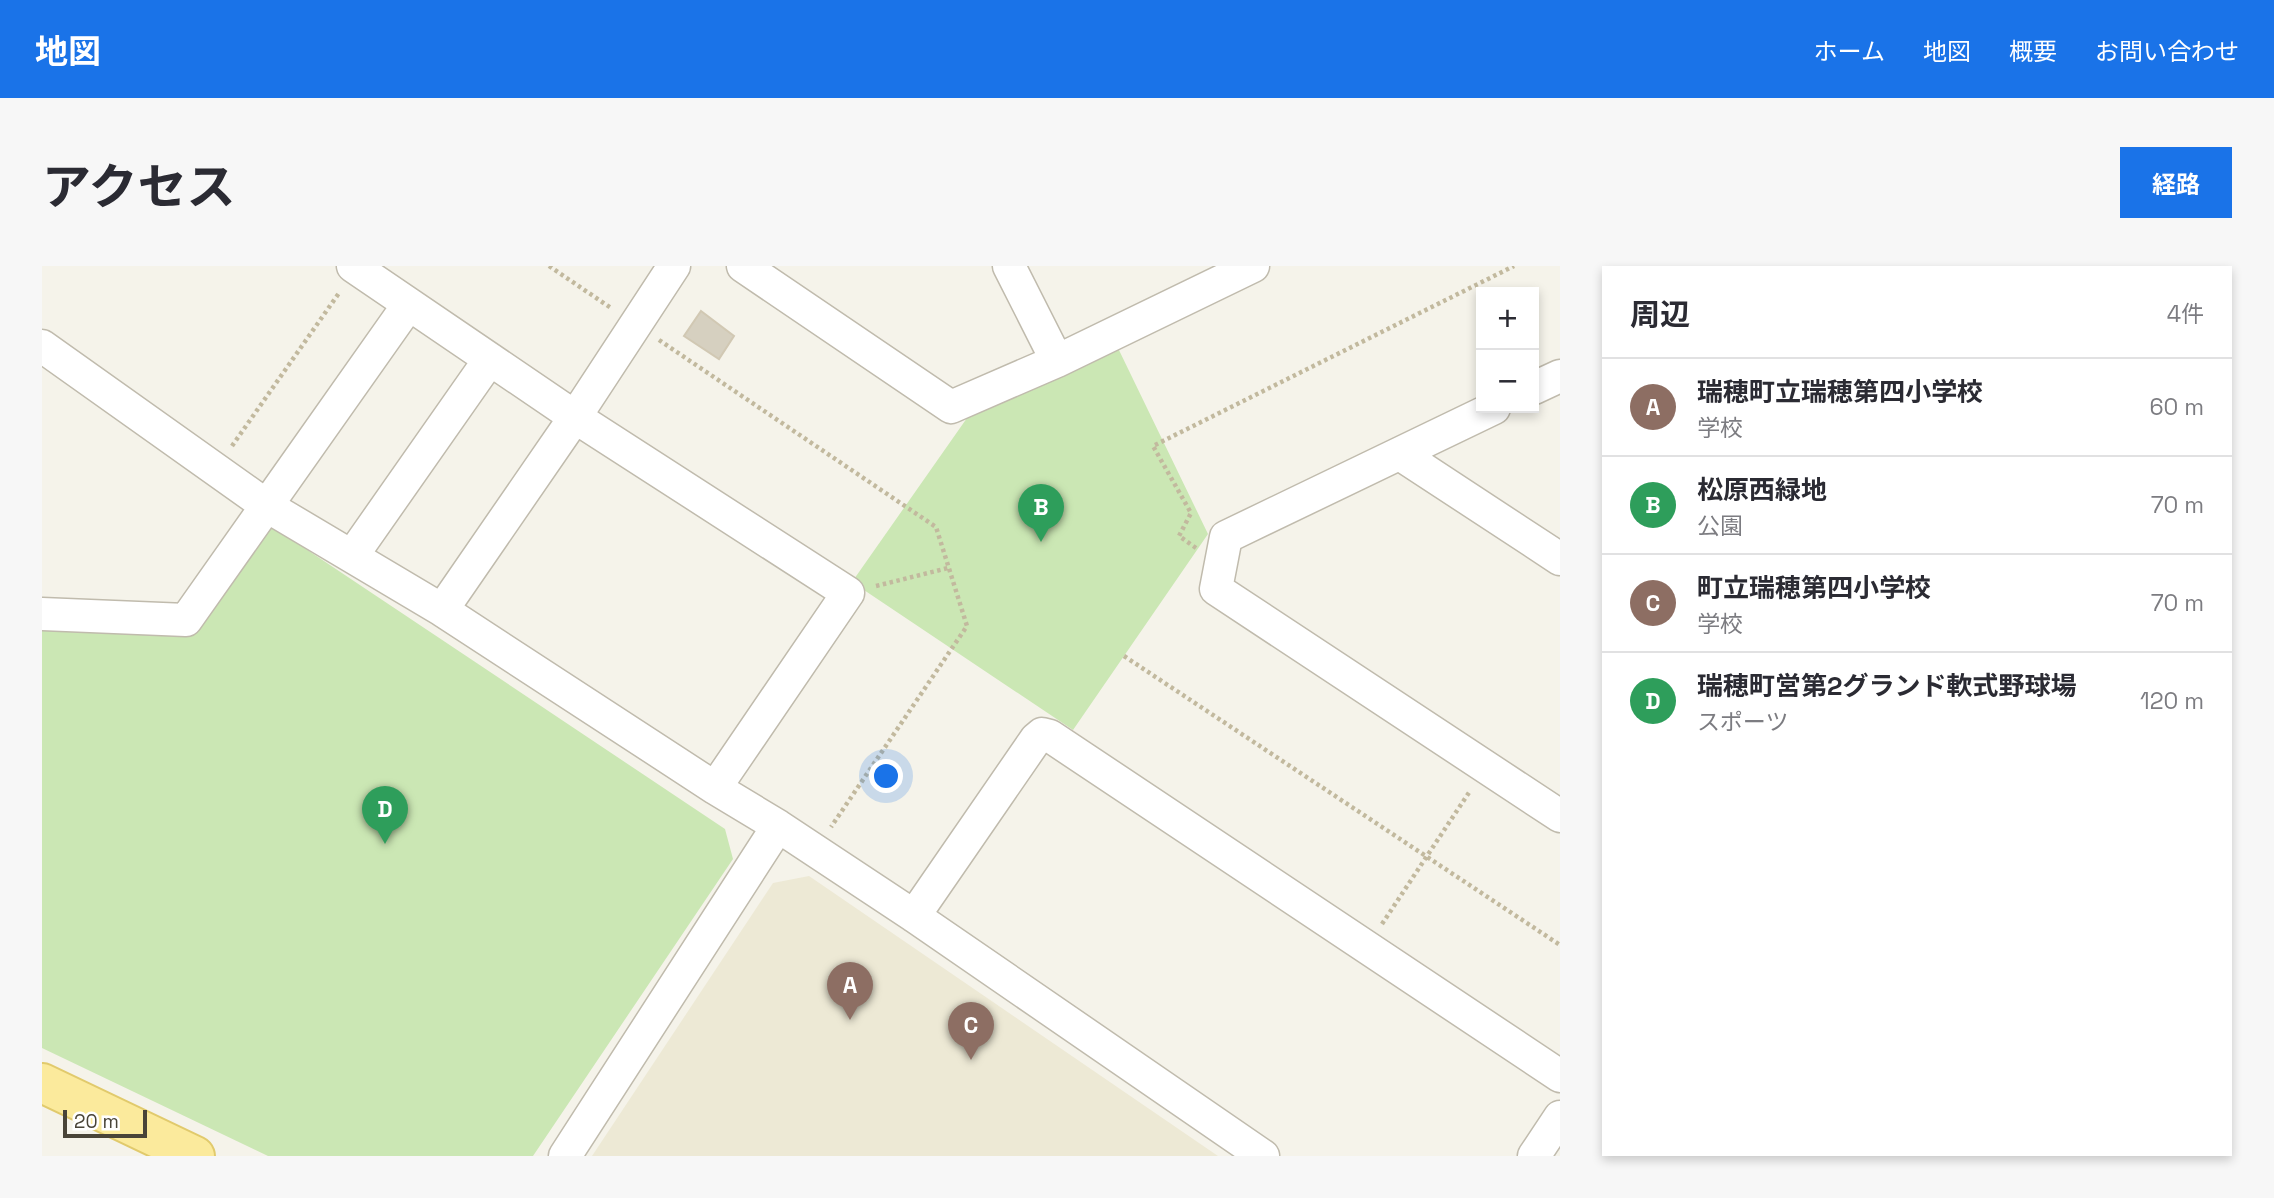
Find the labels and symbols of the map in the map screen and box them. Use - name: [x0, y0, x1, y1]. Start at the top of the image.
- pin: B: [1018, 484, 1064, 542]
- your location: [869, 759, 903, 793]
- pin: D: [362, 786, 408, 844]
- pin: A: [827, 962, 873, 1020]
- pin: C: [948, 1002, 994, 1060]
- scale bar: [63, 1107, 147, 1139]

